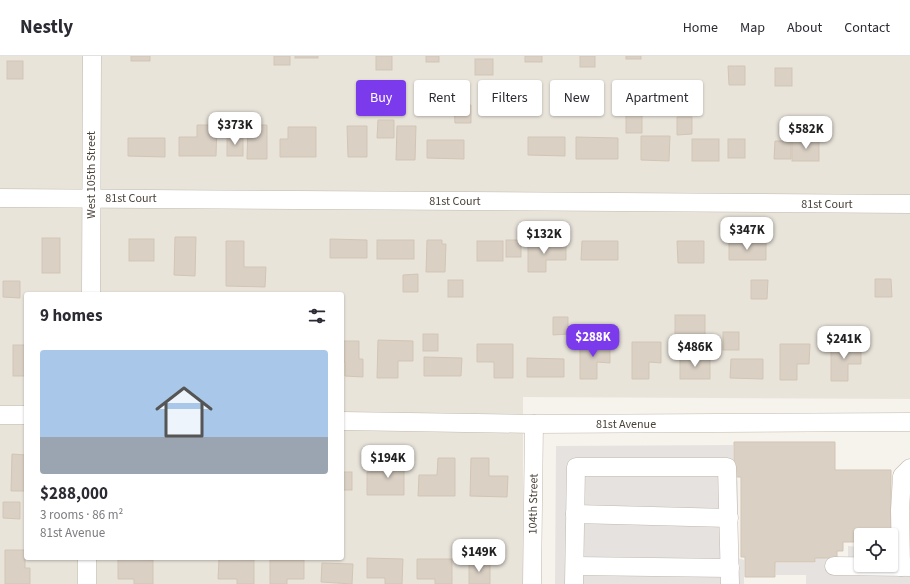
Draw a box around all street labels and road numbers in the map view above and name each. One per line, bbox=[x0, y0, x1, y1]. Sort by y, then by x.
street label: West 105th Street bbox=[83, 131, 100, 219]
street label: 81st Court bbox=[105, 190, 157, 207]
street label: 81st Court bbox=[429, 193, 481, 210]
street label: 81st Court bbox=[801, 196, 853, 213]
street label: 81st Avenue bbox=[596, 416, 656, 433]
street label: 104th Street bbox=[524, 473, 543, 535]

